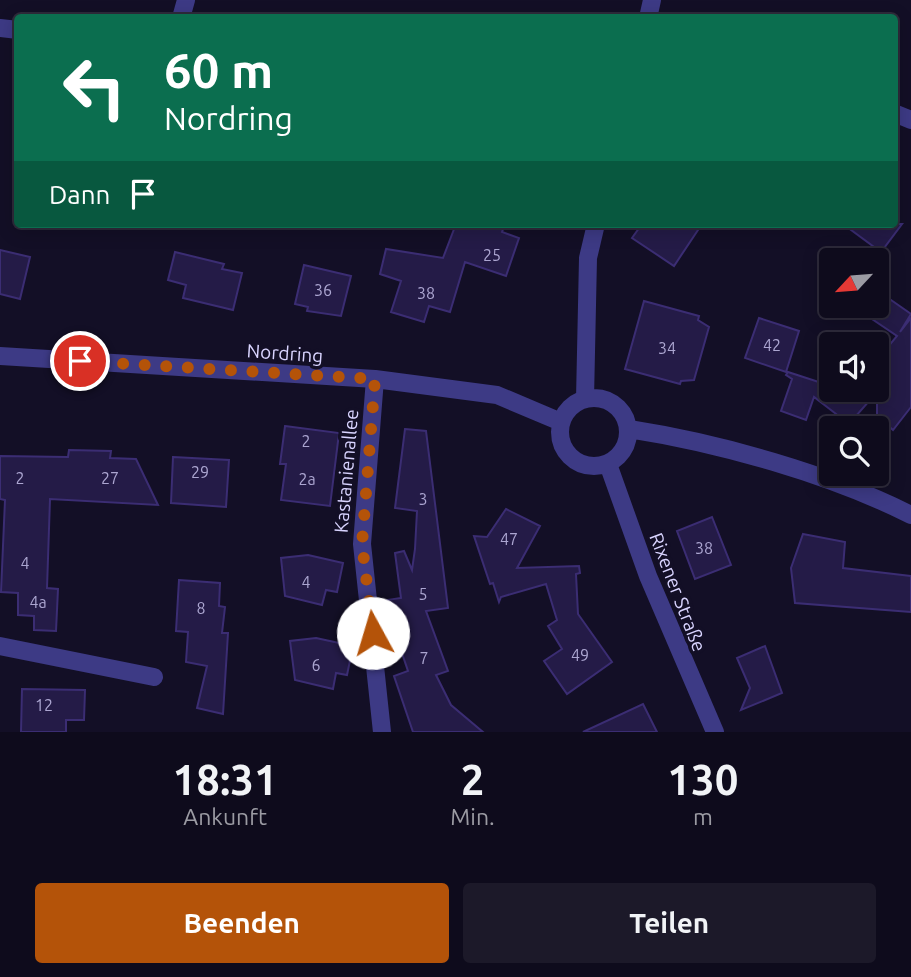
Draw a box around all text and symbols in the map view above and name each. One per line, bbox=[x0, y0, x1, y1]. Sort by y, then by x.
icon: left bbox=[49, 42, 140, 133]
text: 60 m bbox=[164, 42, 273, 97]
text: Nordring bbox=[164, 100, 293, 136]
icon: arrive bbox=[124, 175, 162, 213]
text: Dann bbox=[49, 180, 110, 209]
house number: 25 bbox=[483, 246, 501, 264]
north arrow bbox=[819, 248, 889, 318]
map controls bbox=[819, 248, 889, 486]
house number: 36 bbox=[314, 281, 332, 299]
house number: 38 bbox=[417, 284, 435, 302]
pin bbox=[50, 331, 110, 391]
button: sound bbox=[819, 332, 889, 402]
house number: 42 bbox=[763, 336, 781, 354]
street label: Nordring bbox=[246, 339, 324, 367]
house number: 34 bbox=[658, 339, 676, 357]
icon: arrive bbox=[61, 342, 99, 380]
street label: Kastanienallee bbox=[330, 408, 362, 534]
button: search bbox=[819, 416, 889, 486]
house number: 2 bbox=[301, 432, 311, 450]
house number: 29 bbox=[191, 463, 209, 481]
house number: 2 bbox=[15, 469, 25, 487]
house number: 27 bbox=[101, 469, 119, 487]
house number: 2a bbox=[298, 470, 316, 488]
house number: 3 bbox=[418, 490, 428, 508]
street label: Rixener Straße bbox=[645, 529, 711, 655]
house number: 47 bbox=[500, 530, 518, 548]
house number: 38 bbox=[695, 539, 713, 557]
house number: 4 bbox=[20, 554, 30, 572]
house number: 4 bbox=[301, 573, 311, 591]
house number: 5 bbox=[418, 585, 428, 603]
house number: 4a bbox=[29, 593, 47, 611]
position arrow bbox=[336, 596, 410, 670]
house number: 8 bbox=[196, 599, 206, 617]
house number: 49 bbox=[571, 646, 589, 664]
house number: 7 bbox=[419, 649, 429, 667]
house number: 6 bbox=[311, 656, 321, 674]
house number: 12 bbox=[35, 696, 53, 714]
text: 18:31 bbox=[173, 756, 278, 803]
text: 2 bbox=[461, 756, 484, 803]
text: 130 bbox=[667, 756, 738, 803]
text: Ankunft bbox=[183, 804, 267, 829]
text: Min. bbox=[450, 804, 495, 829]
text: m bbox=[693, 804, 713, 829]
button: Beenden bbox=[35, 883, 449, 963]
button: Teilen bbox=[463, 883, 876, 963]

